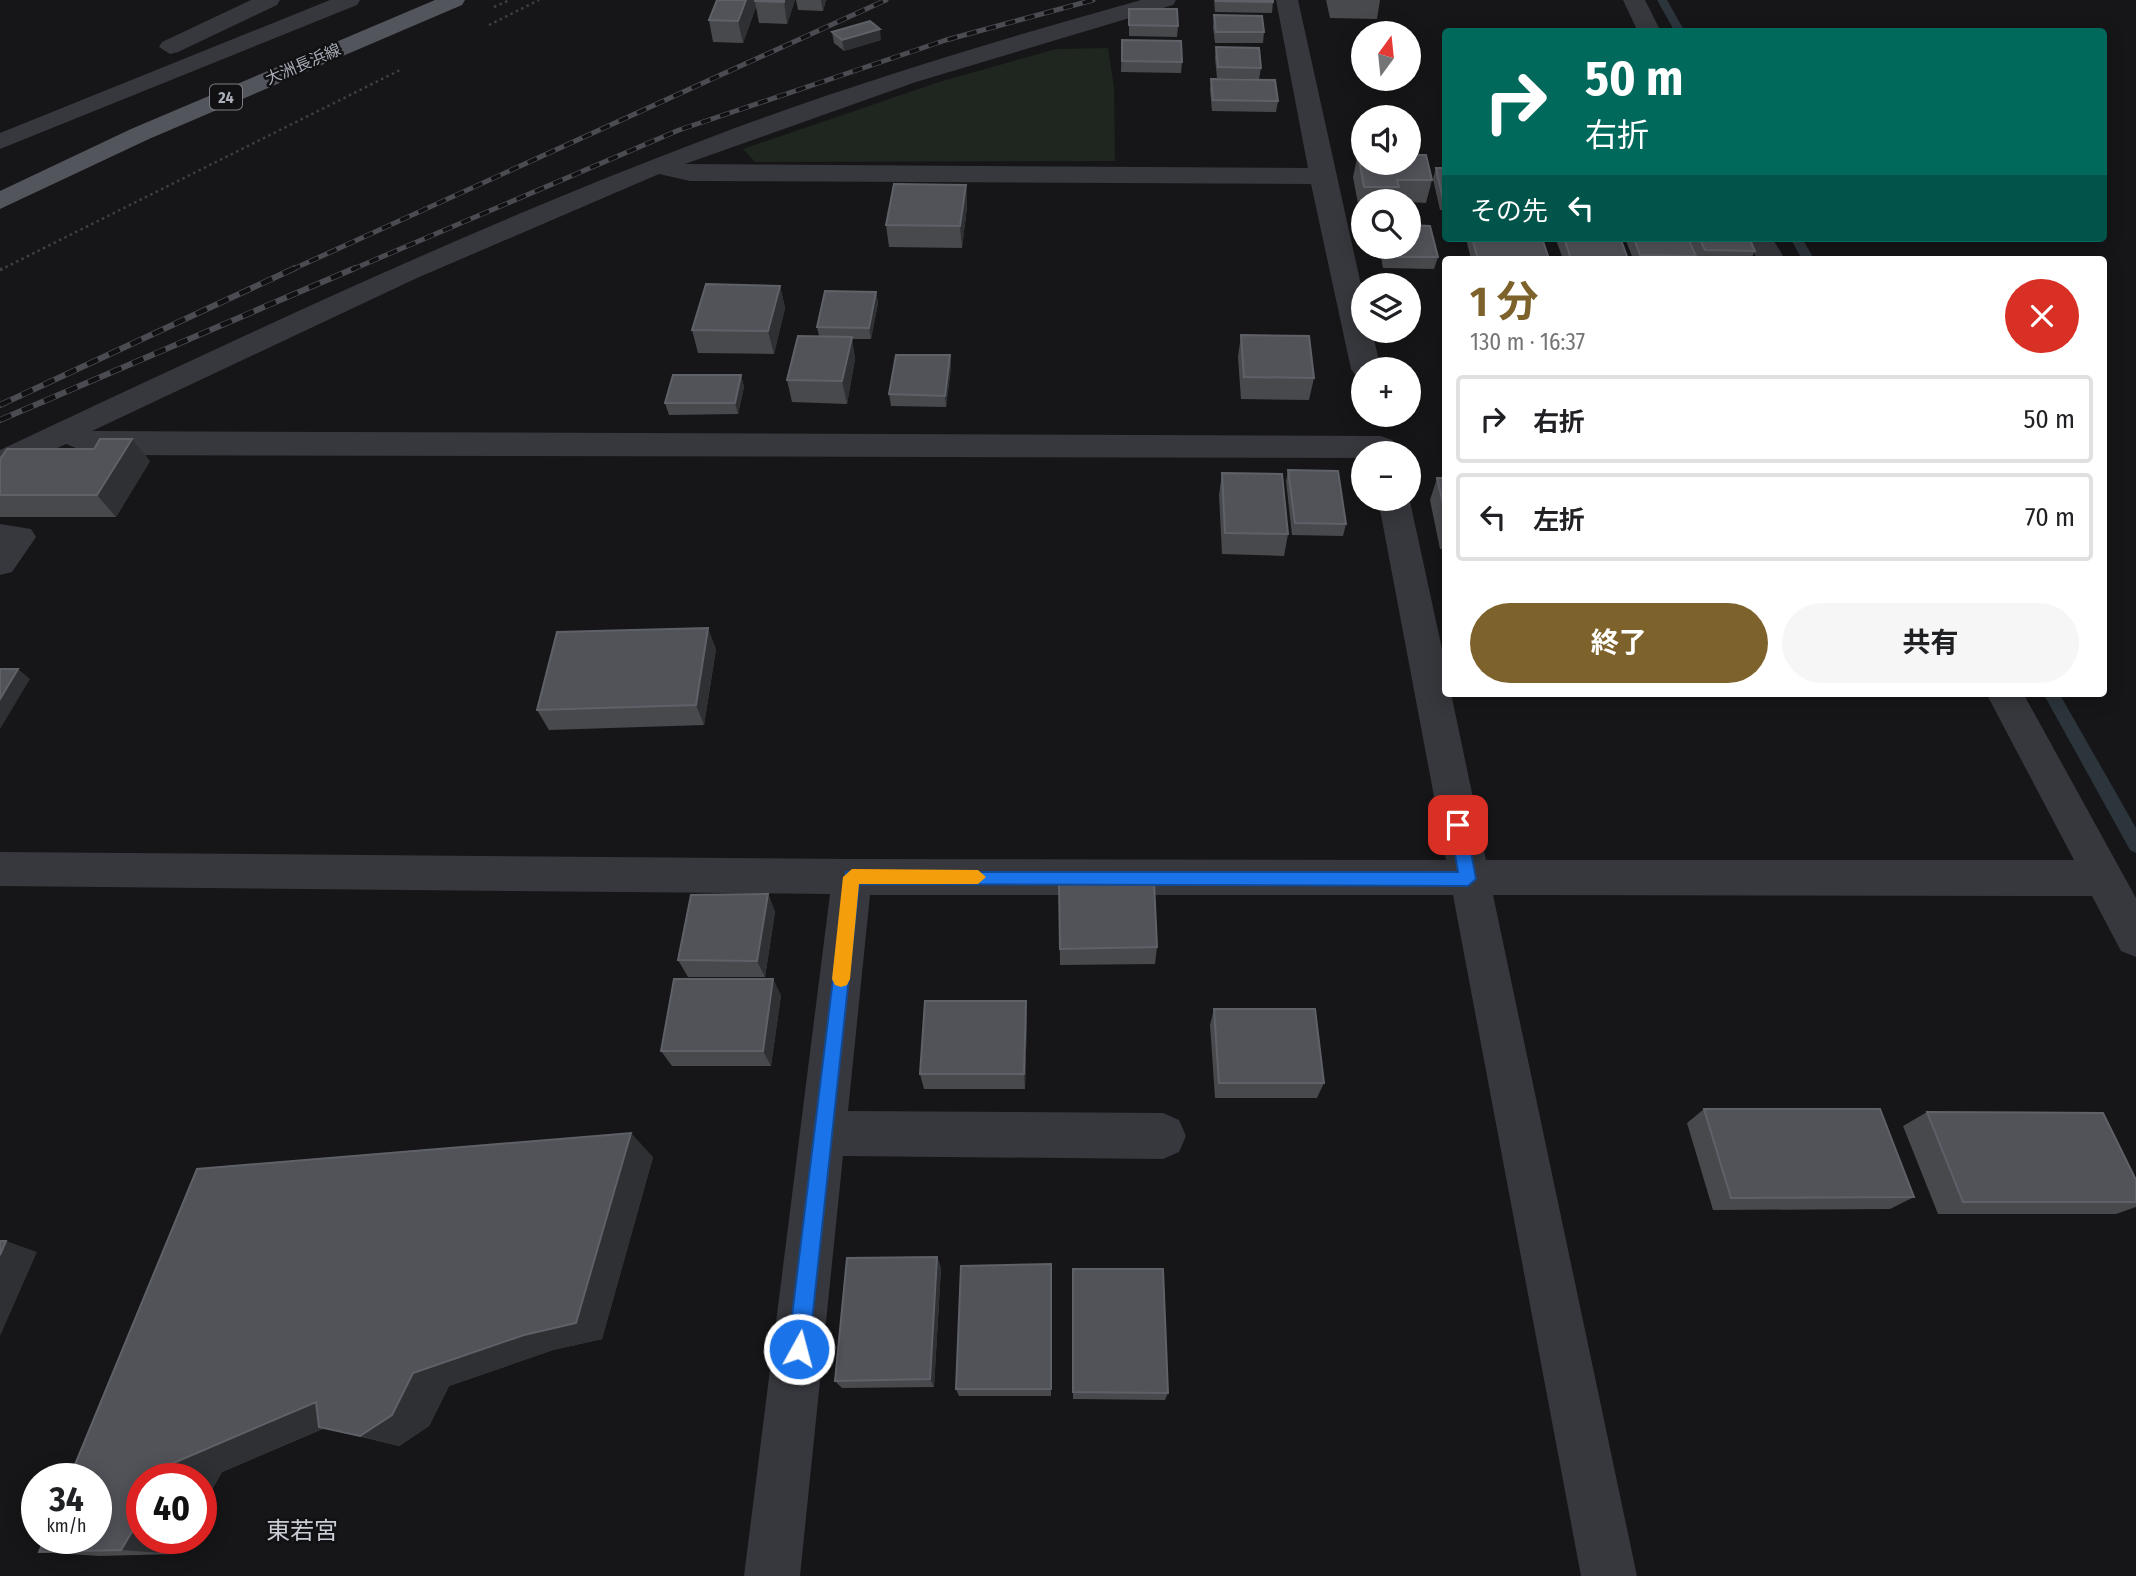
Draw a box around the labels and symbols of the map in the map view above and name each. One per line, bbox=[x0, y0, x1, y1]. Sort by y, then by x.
north arrow bbox=[1351, 21, 1421, 91]
street label: 大洲長浜線 bbox=[262, 40, 344, 88]
road number: 24 bbox=[210, 85, 242, 110]
pin bbox=[1428, 795, 1488, 855]
position arrow bbox=[762, 1312, 836, 1386]
speed limit sign: 40 bbox=[126, 1463, 217, 1554]
district label: 東若宮 bbox=[266, 1517, 338, 1545]

